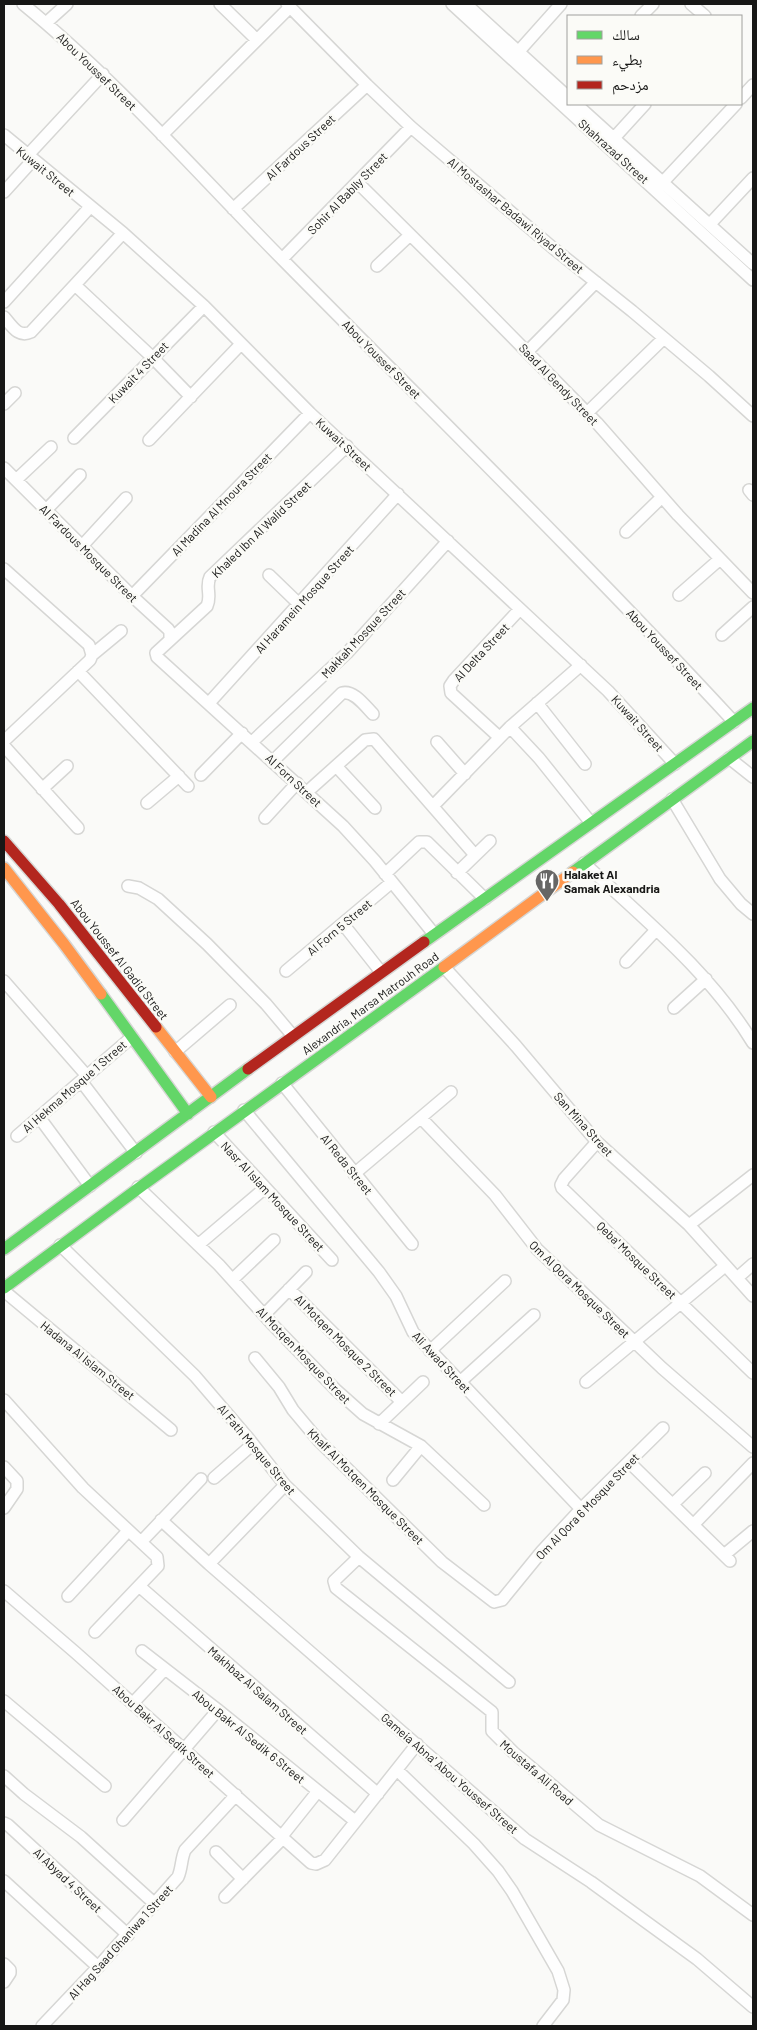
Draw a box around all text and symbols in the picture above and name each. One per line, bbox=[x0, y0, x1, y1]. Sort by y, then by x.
legend bbox=[567, 15, 742, 105]
text: سالك bbox=[612, 25, 640, 43]
street label: Abou Youssef Street bbox=[54, 29, 140, 113]
text: بطيء bbox=[612, 50, 642, 72]
text: مزدحم bbox=[612, 75, 649, 95]
street label: Al Fardous Street bbox=[262, 111, 338, 183]
street label: Shahrazad Street bbox=[576, 116, 652, 186]
street label: Kuwait Street bbox=[14, 143, 78, 199]
street label: Sohir Al Bablly Street bbox=[304, 149, 390, 237]
street label: Al Mostashar Badawi Riyad Street bbox=[445, 154, 587, 276]
street label: Abou Youssef Street bbox=[340, 317, 424, 401]
street label: Kuwait 4 Street bbox=[105, 338, 171, 406]
street label: Saad Al Gendy Street bbox=[516, 340, 602, 428]
street label: Kuwait Street bbox=[313, 415, 375, 473]
street label: Al Madina Al Mnoura Street bbox=[168, 450, 274, 558]
street label: Khaled Ibn Al Walid Street bbox=[208, 478, 314, 580]
street label: Al Fardous Mosque Street bbox=[37, 501, 141, 605]
street label: Al Haramein Mosque Street bbox=[252, 542, 356, 656]
street label: Makkah Mosque Street bbox=[318, 585, 408, 681]
street label: Abou Youssef Street bbox=[624, 606, 706, 692]
street label: Al Delta Street bbox=[450, 620, 512, 684]
street label: Kuwait Street bbox=[609, 692, 667, 754]
street label: Al Forn Street bbox=[263, 751, 325, 809]
place label: Halaket Al Samak Alexandria bbox=[564, 867, 660, 895]
restaurant icon: Halaket Al Samak Alexandria bbox=[534, 868, 560, 902]
street label: Abou Youssef Al Gadid Street bbox=[68, 896, 172, 1022]
street label: Al Forn 5 Street bbox=[304, 896, 374, 958]
street label: Alexandria, Marsa Matrouh Road bbox=[299, 949, 441, 1057]
street label: Al Hekma Mosque 1 Street bbox=[19, 1037, 129, 1135]
street label: San Mina Street bbox=[552, 1089, 616, 1159]
street label: Al Reda Street bbox=[318, 1131, 376, 1197]
street label: Nasr Al Islam Mosque Street bbox=[218, 1138, 328, 1254]
street label: Qeba' Mosque Street bbox=[594, 1218, 680, 1302]
street label: Om Al Qora Mosque Street bbox=[527, 1237, 633, 1341]
street label: Al Motqen Mosque 2 Street bbox=[292, 1291, 400, 1399]
street label: Al Motqen Mosque Street bbox=[254, 1304, 354, 1406]
street label: Hadana Al Islam Street bbox=[38, 1318, 138, 1402]
street label: Ali Awad Street bbox=[410, 1328, 474, 1396]
street label: Al Fath Mosque Street bbox=[215, 1401, 299, 1497]
street label: Khalf Al Motqen Mosque Street bbox=[305, 1425, 427, 1547]
street label: Om Al Qora 6 Mosque Street bbox=[532, 1450, 642, 1562]
street label: Makhbaz Al Salam Street bbox=[205, 1643, 311, 1737]
street label: Abou Bakr Al Sedik Street bbox=[110, 1682, 218, 1780]
street label: Abou Bakr Al Sedik 6 Street bbox=[190, 1686, 308, 1786]
street label: Gameia Abna' Abou Youssef Street bbox=[379, 1710, 521, 1836]
street label: Moustafa Ali Road bbox=[498, 1736, 576, 1808]
street label: Al Abyad 4 Street bbox=[31, 1845, 105, 1915]
street label: Al Hag Saad Ghaniwa 1 Street bbox=[65, 1882, 175, 2002]

